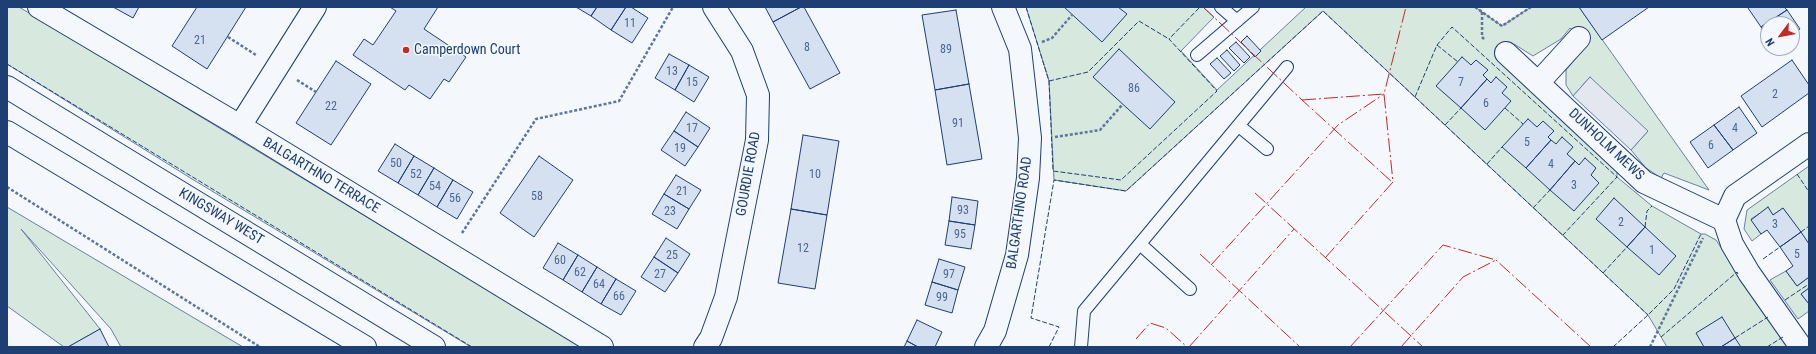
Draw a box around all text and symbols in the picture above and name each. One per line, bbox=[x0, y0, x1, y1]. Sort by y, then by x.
north arrow bbox=[1760, 16, 1800, 56]
house number: 11 bbox=[624, 17, 636, 31]
house number: 21 bbox=[194, 34, 206, 48]
text: N bbox=[1763, 36, 1778, 48]
house number: 8 bbox=[804, 41, 810, 55]
place label: Camperdown Court bbox=[414, 42, 520, 58]
house number: 89 bbox=[940, 43, 952, 57]
marker: Camperdown Court bbox=[401, 45, 411, 55]
house number: 13 bbox=[666, 65, 678, 79]
house number: 15 bbox=[686, 76, 698, 90]
house number: 7 bbox=[1458, 76, 1464, 90]
house number: 86 bbox=[1128, 82, 1140, 96]
house number: 2 bbox=[1772, 88, 1778, 102]
house number: 6 bbox=[1483, 97, 1489, 111]
house number: 22 bbox=[325, 100, 337, 114]
street label: DUNHOLM MEWS bbox=[1565, 106, 1647, 184]
house number: 91 bbox=[952, 117, 964, 131]
house number: 17 bbox=[686, 122, 698, 136]
house number: 4 bbox=[1732, 122, 1738, 136]
street label: GOURDIE ROAD bbox=[733, 130, 765, 218]
street label: BALGARTHNO TERRACE bbox=[259, 134, 383, 218]
house number: 5 bbox=[1524, 136, 1530, 150]
house number: 6 bbox=[1708, 139, 1714, 153]
house number: 19 bbox=[674, 142, 686, 156]
street label: BALGARTHNO ROAD bbox=[1004, 156, 1036, 270]
house number: 50 bbox=[390, 157, 402, 171]
house number: 4 bbox=[1548, 158, 1554, 172]
house number: 52 bbox=[410, 168, 422, 182]
house number: 10 bbox=[809, 168, 821, 182]
house number: 3 bbox=[1571, 179, 1577, 193]
house number: 54 bbox=[429, 180, 441, 194]
street label: KINGSWAY WEST bbox=[176, 185, 266, 249]
house number: 21 bbox=[676, 185, 688, 199]
house number: 58 bbox=[531, 190, 543, 204]
house number: 56 bbox=[449, 192, 461, 206]
house number: 93 bbox=[957, 204, 969, 218]
house number: 23 bbox=[664, 205, 676, 219]
house number: 2 bbox=[1618, 216, 1624, 230]
house number: 3 bbox=[1772, 218, 1778, 232]
house number: 95 bbox=[954, 228, 966, 242]
house number: 12 bbox=[797, 242, 809, 256]
house number: 1 bbox=[1649, 244, 1655, 258]
house number: 5 bbox=[1794, 248, 1800, 262]
house number: 25 bbox=[666, 249, 678, 263]
house number: 60 bbox=[554, 254, 566, 268]
house number: 62 bbox=[574, 266, 586, 280]
house number: 27 bbox=[654, 268, 666, 282]
house number: 97 bbox=[943, 268, 955, 282]
house number: 64 bbox=[593, 278, 605, 292]
house number: 66 bbox=[613, 290, 625, 304]
house number: 99 bbox=[936, 291, 948, 305]

